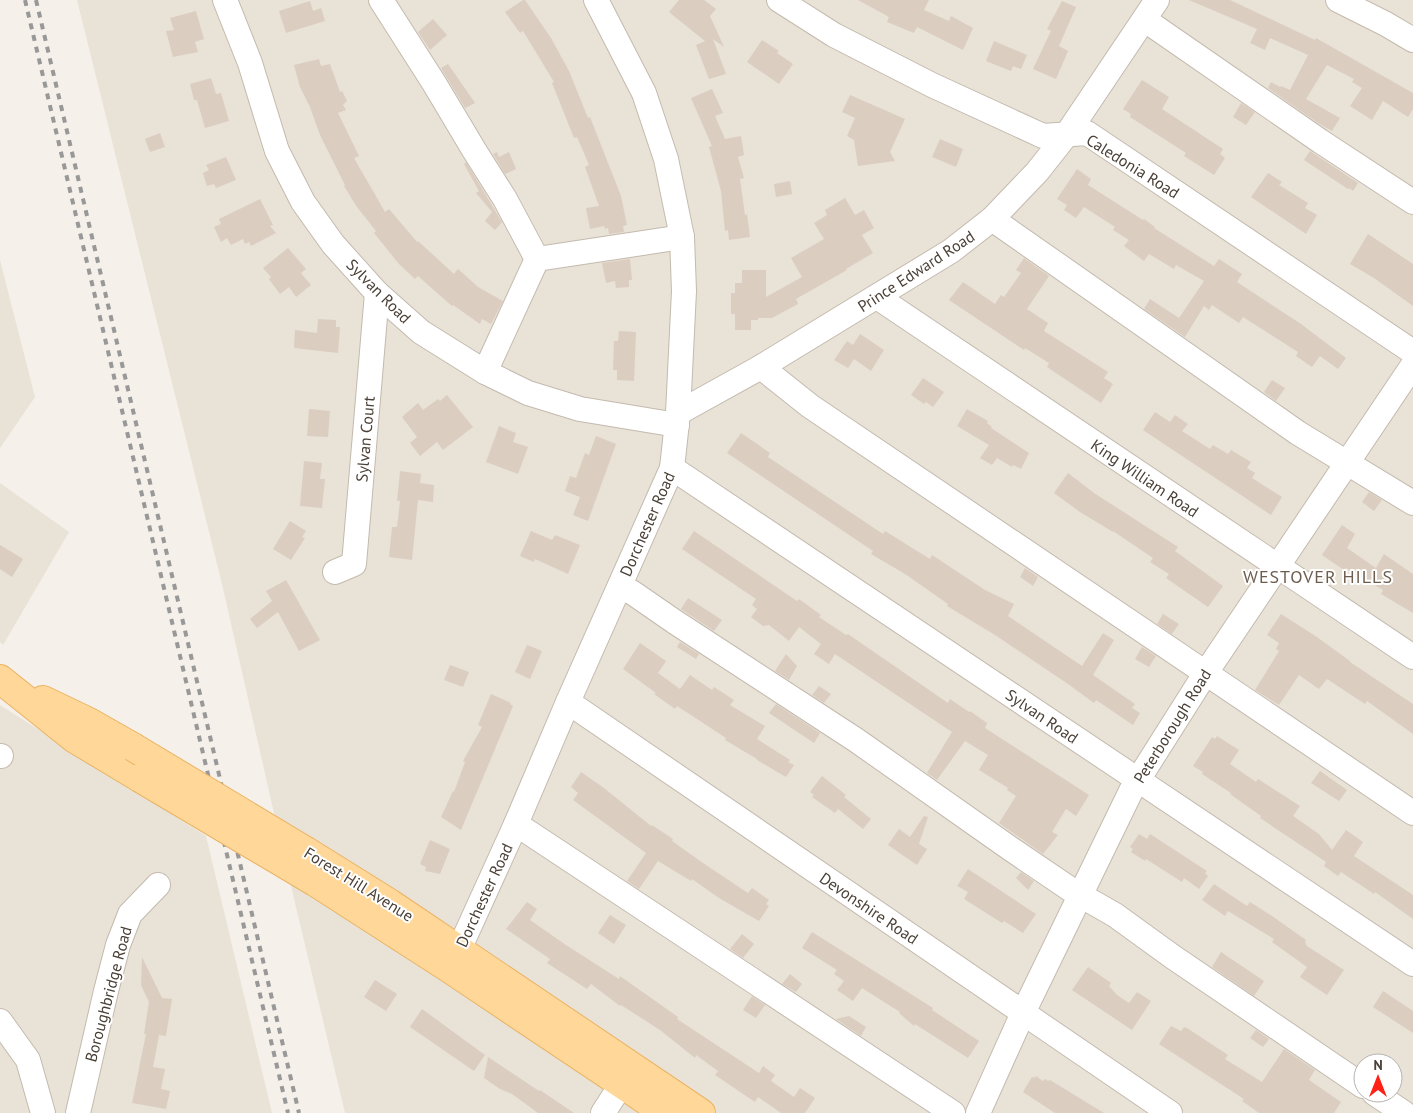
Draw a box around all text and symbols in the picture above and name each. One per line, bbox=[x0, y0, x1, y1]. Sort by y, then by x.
street label: Caledonia Road bbox=[1083, 129, 1183, 203]
street label: Prince Edward Road bbox=[854, 226, 978, 316]
street label: Sylvan Road bbox=[343, 255, 415, 327]
street label: Sylvan Court bbox=[351, 395, 379, 483]
street label: King William Road bbox=[1087, 435, 1203, 521]
street label: Dorchester Road bbox=[615, 469, 679, 579]
district label: WESTOVER HILLS bbox=[1243, 565, 1393, 588]
street label: Peterborough Road bbox=[1129, 665, 1215, 787]
street label: Sylvan Road bbox=[1002, 684, 1082, 748]
street label: Dorchester Road bbox=[451, 840, 517, 950]
street label: Forest Hill Avenue bbox=[301, 842, 417, 926]
street label: Devonshire Road bbox=[816, 868, 922, 948]
street label: Boroughbridge Road bbox=[80, 924, 136, 1064]
north arrow bbox=[1353, 1053, 1403, 1103]
text: N bbox=[1373, 1056, 1383, 1074]

